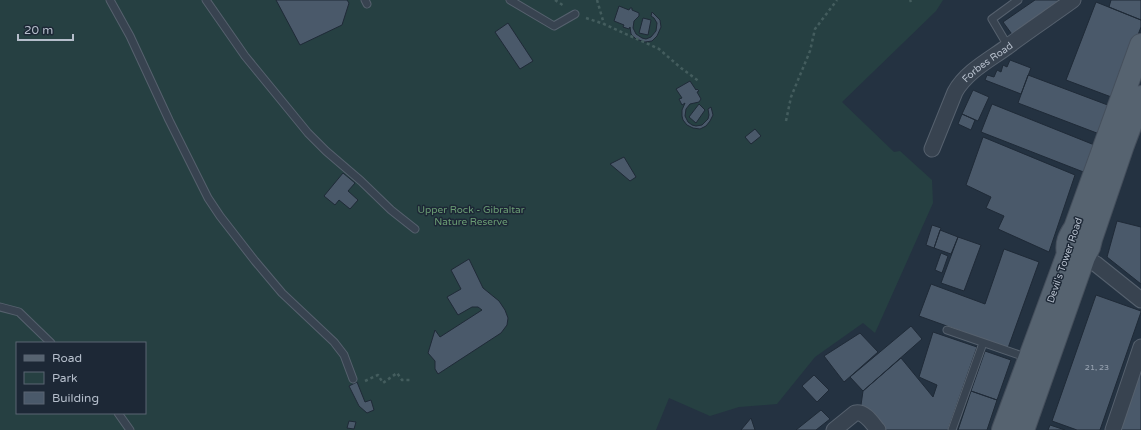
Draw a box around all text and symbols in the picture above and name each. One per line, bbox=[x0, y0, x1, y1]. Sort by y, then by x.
scale bar bbox=[18, 16, 73, 42]
text: 20 m bbox=[24, 23, 53, 37]
street label: Forbes Road bbox=[960, 40, 1015, 85]
park label: Upper Rock - Gibraltar Nature Reserve bbox=[418, 204, 525, 228]
street label: Devil's Tower Road bbox=[1045, 216, 1085, 305]
legend bbox=[16, 342, 146, 414]
text: Road bbox=[52, 351, 82, 365]
house number: 21, 23 bbox=[1085, 363, 1109, 372]
text: Park bbox=[52, 371, 78, 385]
text: Building bbox=[52, 391, 99, 405]

